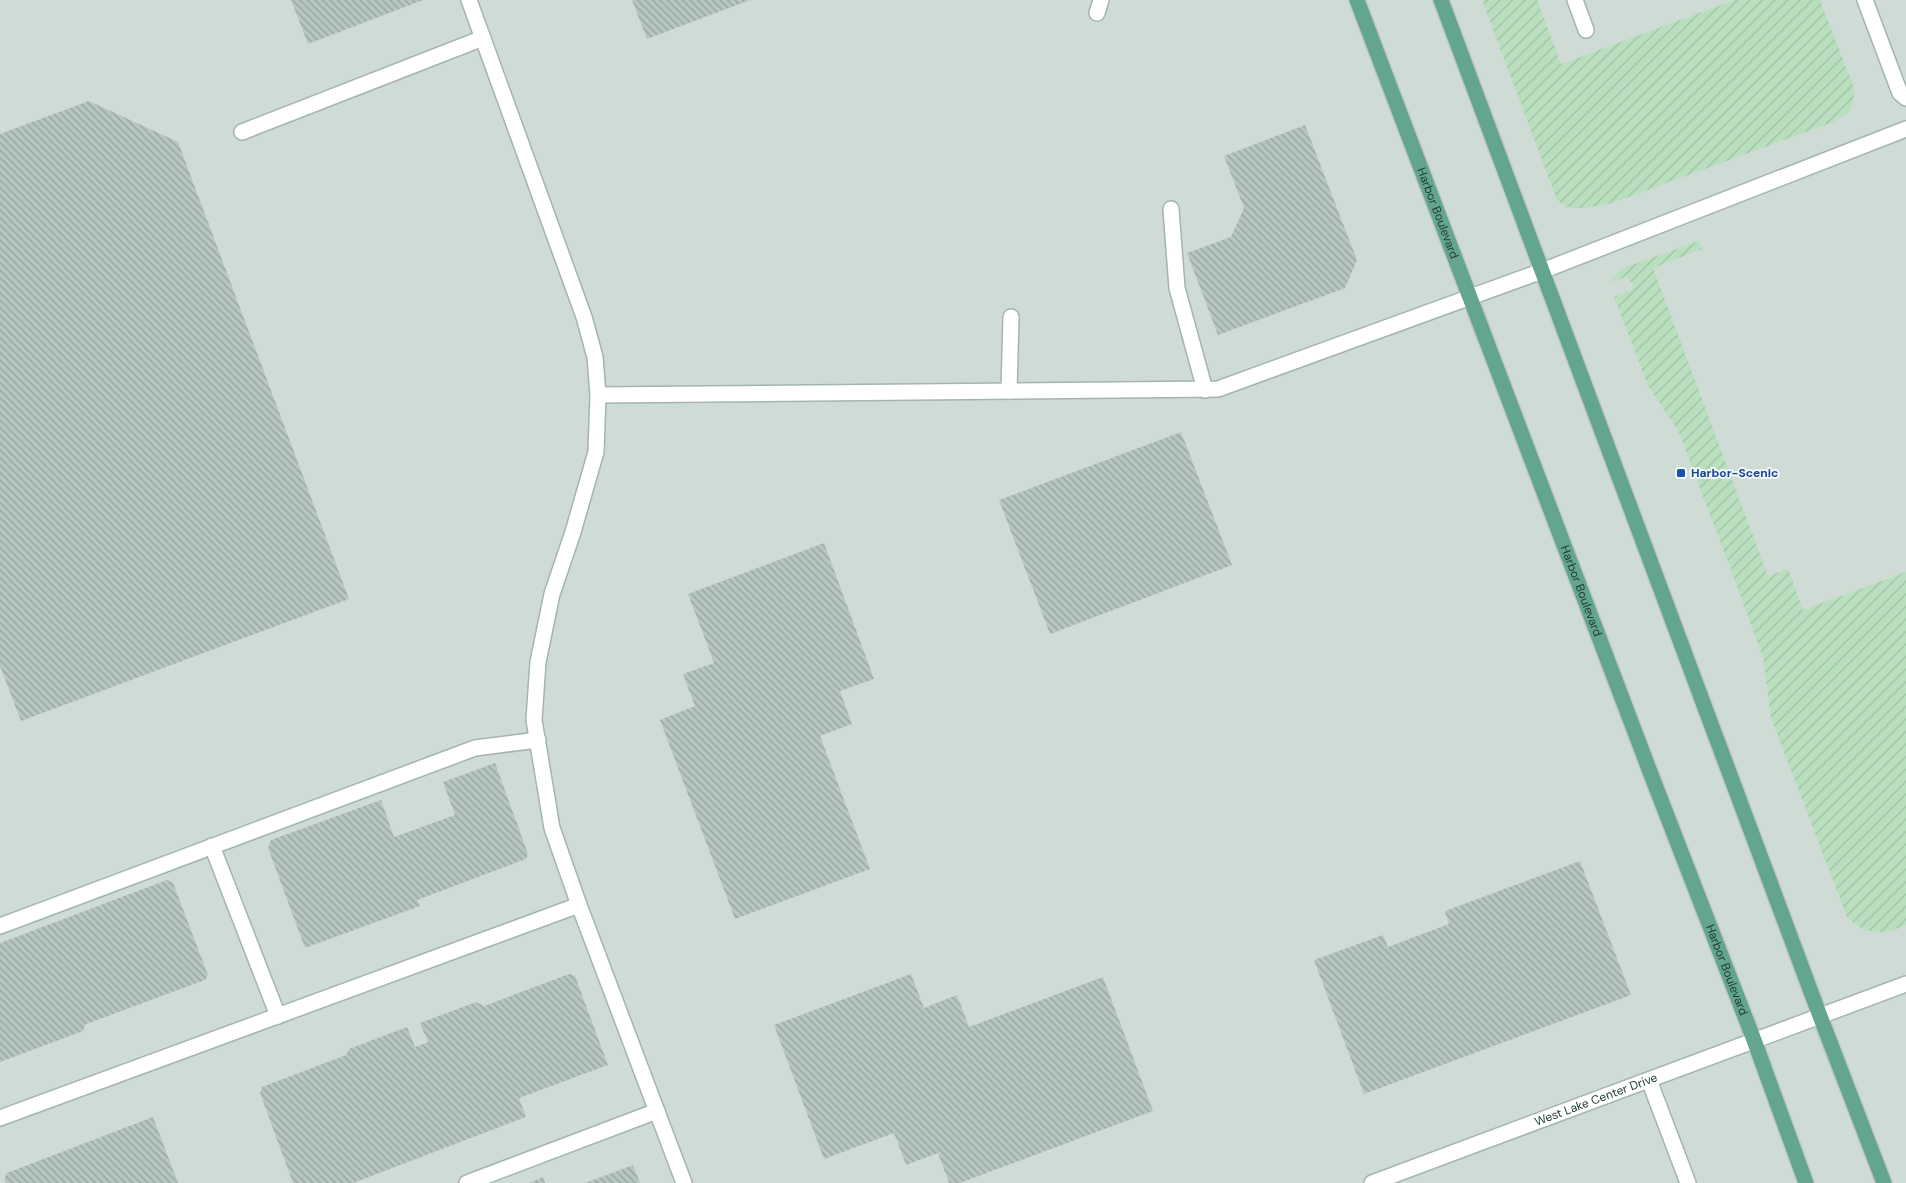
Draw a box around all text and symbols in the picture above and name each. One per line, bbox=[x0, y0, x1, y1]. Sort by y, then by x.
street label: Harbor Boulevard bbox=[1413, 165, 1462, 261]
place label: Harbor-Scenic bbox=[1691, 465, 1778, 481]
marker: Harbor-Scenic bbox=[1675, 467, 1687, 479]
street label: Harbor Boulevard bbox=[1557, 543, 1606, 639]
street label: Harbor Boulevard bbox=[1702, 922, 1752, 1018]
street label: West Lake Center Drive bbox=[1532, 1069, 1660, 1130]

